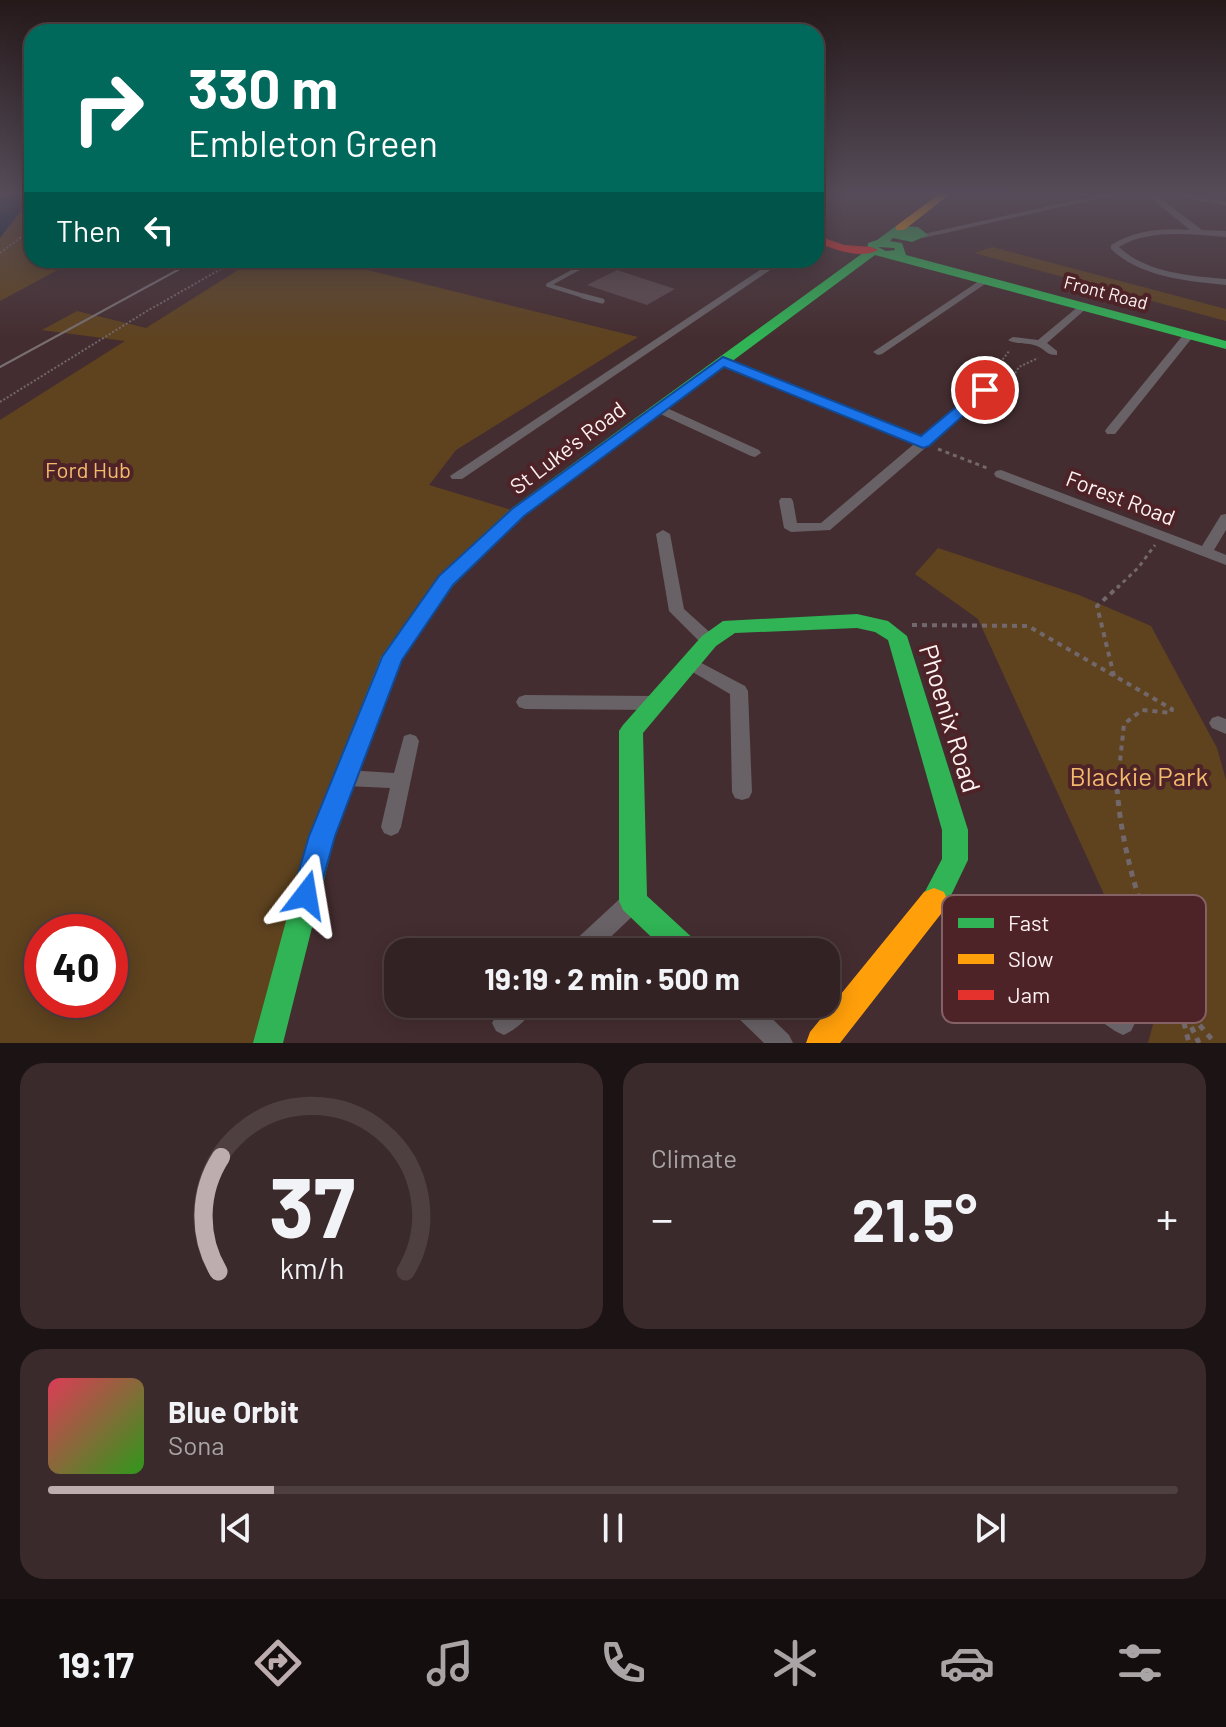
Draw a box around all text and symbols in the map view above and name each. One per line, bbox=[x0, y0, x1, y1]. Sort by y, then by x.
text: 330 m bbox=[188, 53, 338, 120]
icon: right bbox=[56, 56, 160, 160]
text: Embleton Green bbox=[188, 121, 438, 164]
icon: left bbox=[137, 208, 181, 252]
text: Then bbox=[56, 212, 121, 248]
street label: Front Road bbox=[1062, 270, 1150, 314]
pin bbox=[951, 356, 1019, 424]
icon: arrive bbox=[963, 368, 1007, 412]
street label: St Luke's Road bbox=[504, 395, 630, 499]
park label: Ford Hub bbox=[45, 456, 131, 482]
street label: Forest Road bbox=[1063, 464, 1179, 530]
street label: Phoenix Road bbox=[914, 640, 988, 796]
park label: Blackie Park bbox=[1070, 760, 1208, 791]
position arrow bbox=[264, 853, 348, 937]
legend bbox=[942, 895, 1206, 1023]
text: Fast bbox=[1008, 909, 1050, 935]
speed limit sign: 40 bbox=[24, 914, 128, 1018]
text: Slow bbox=[1008, 945, 1053, 971]
text: 19:19 · 2 min · 500 m bbox=[484, 960, 740, 996]
text: Jam bbox=[1008, 981, 1050, 1007]
text: Climate bbox=[651, 1142, 737, 1173]
text: 37 bbox=[268, 1155, 355, 1255]
text: 21.5° bbox=[852, 1182, 977, 1254]
text: − bbox=[651, 1191, 673, 1244]
text: + bbox=[1156, 1191, 1178, 1244]
text: km/h bbox=[279, 1250, 344, 1285]
text: Blue Orbit bbox=[168, 1393, 299, 1429]
text: Sona bbox=[168, 1429, 225, 1460]
icon: previous bbox=[214, 1506, 258, 1550]
icon: pause bbox=[591, 1506, 635, 1550]
icon: next bbox=[968, 1506, 1012, 1550]
icon: directions bbox=[250, 1635, 306, 1691]
icon: music bbox=[422, 1635, 478, 1691]
icon: phone bbox=[595, 1635, 651, 1691]
icon: climate bbox=[767, 1635, 823, 1691]
icon: car bbox=[939, 1635, 995, 1691]
icon: filters bbox=[1112, 1635, 1168, 1691]
text: 19:17 bbox=[58, 1642, 134, 1685]

